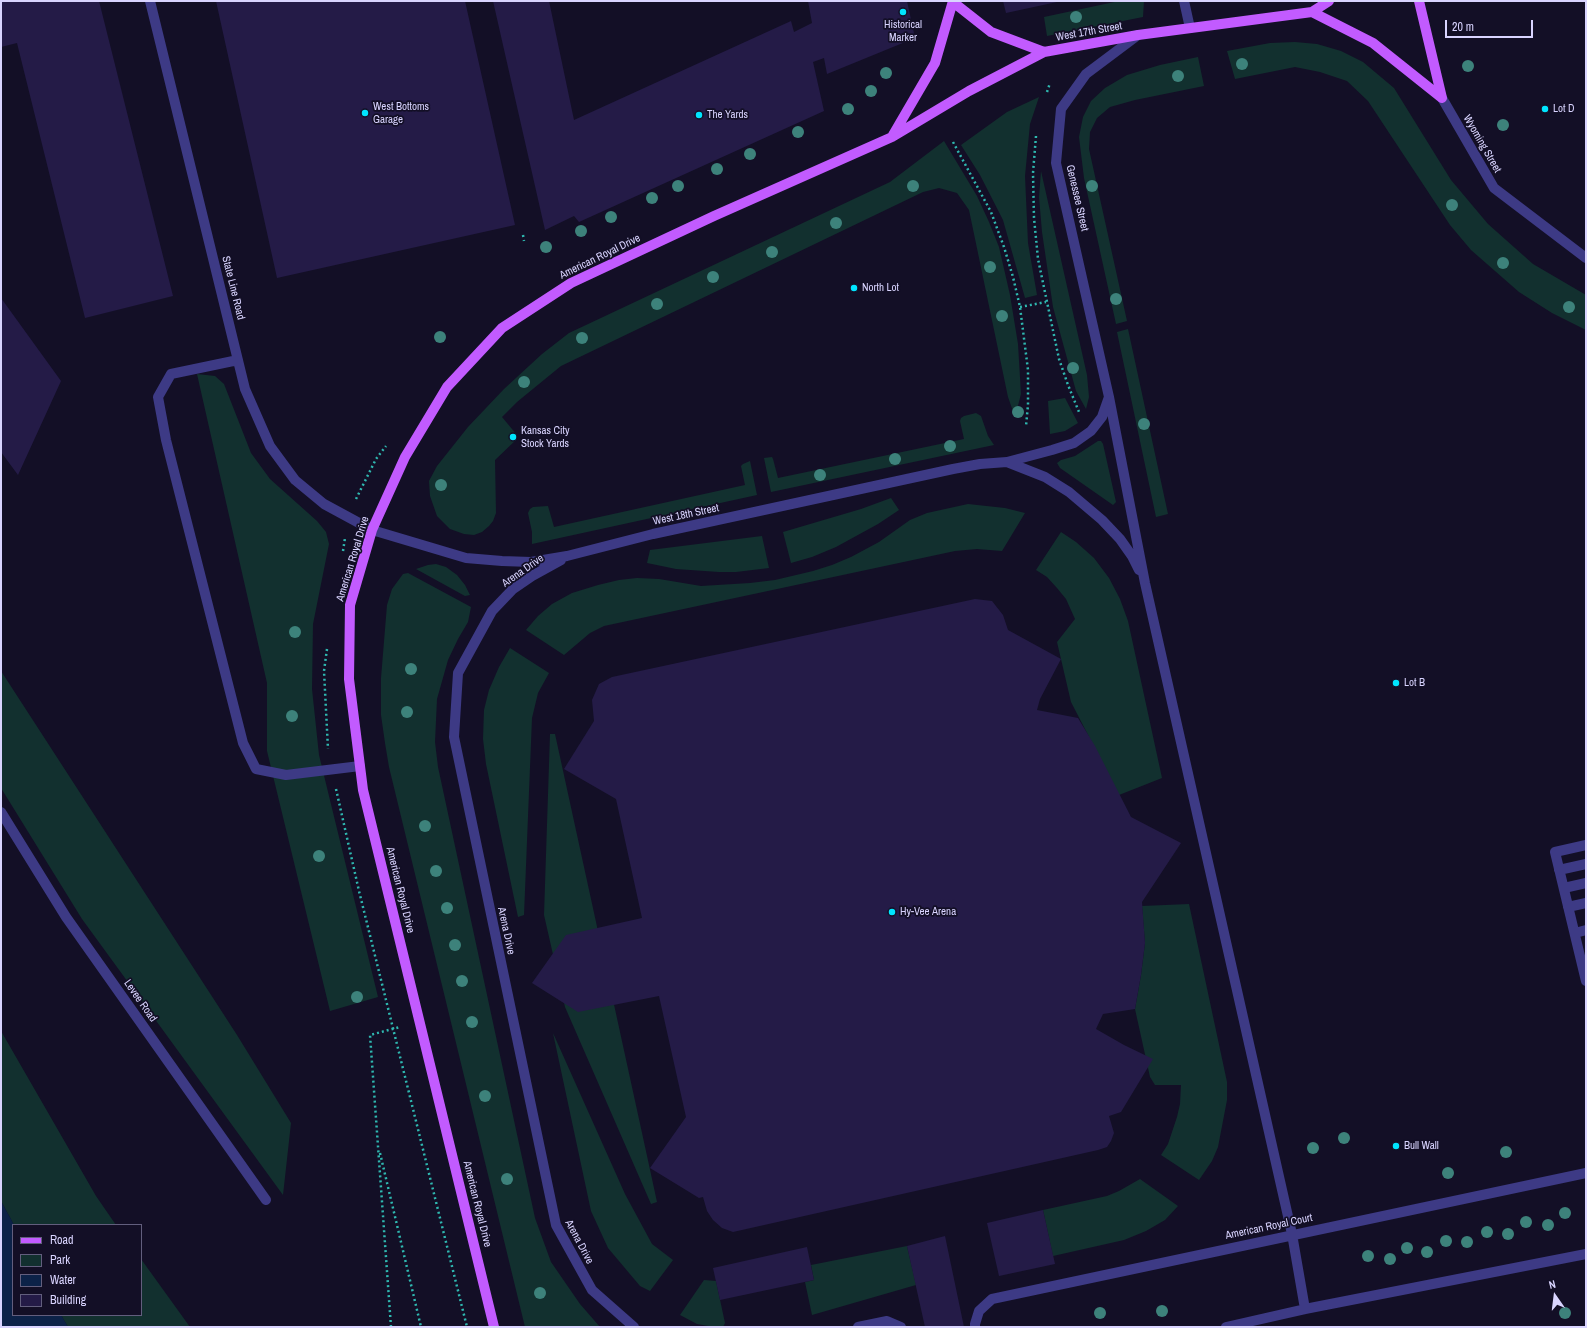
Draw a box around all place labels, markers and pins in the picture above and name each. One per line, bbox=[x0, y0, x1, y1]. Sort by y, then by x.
marker: Historical Marker bbox=[898, 7, 908, 17]
place label: Historical Marker bbox=[884, 18, 922, 44]
place label: West Bottoms Garage bbox=[373, 100, 429, 126]
place label: Lot D bbox=[1553, 102, 1575, 116]
marker: Lot D bbox=[1540, 104, 1550, 114]
marker: West Bottoms Garage bbox=[360, 108, 370, 118]
place label: The Yards bbox=[707, 108, 748, 122]
marker: The Yards bbox=[694, 110, 704, 120]
place label: North Lot bbox=[862, 281, 899, 295]
marker: North Lot bbox=[849, 283, 859, 293]
place label: Kansas City Stock Yards bbox=[521, 424, 570, 450]
marker: Kansas City Stock Yards bbox=[508, 432, 518, 442]
place label: Lot B bbox=[1404, 676, 1425, 690]
marker: Lot B bbox=[1391, 678, 1401, 688]
place label: Hy-Vee Arena bbox=[900, 905, 956, 919]
marker: Hy-Vee Arena bbox=[887, 907, 897, 917]
place label: Bull Wall bbox=[1404, 1139, 1439, 1153]
marker: Bull Wall bbox=[1391, 1141, 1401, 1151]

